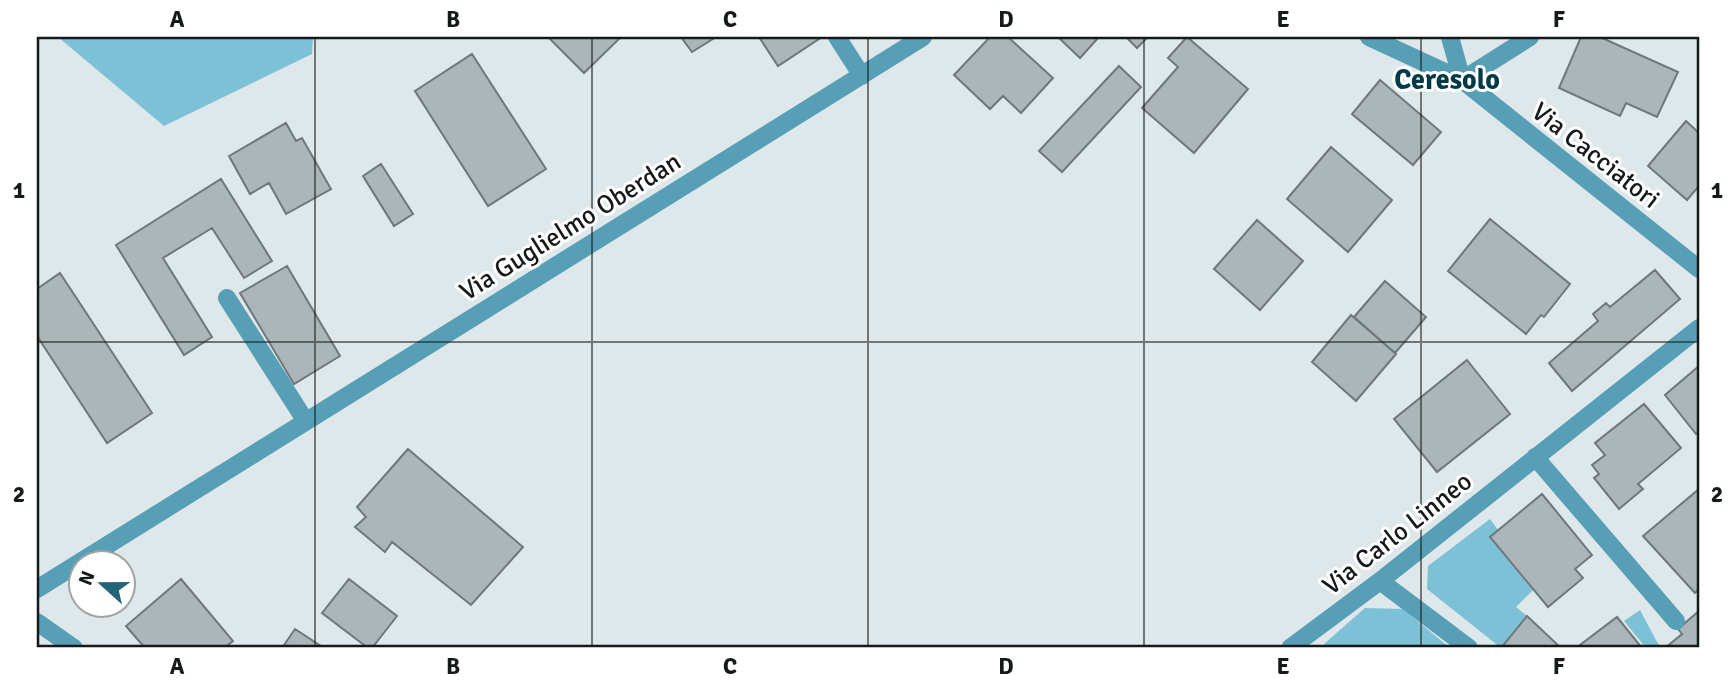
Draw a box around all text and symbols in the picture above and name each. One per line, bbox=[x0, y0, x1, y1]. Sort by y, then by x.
text: A bbox=[170, 5, 185, 34]
text: B bbox=[446, 5, 460, 34]
text: C bbox=[723, 5, 737, 34]
text: D bbox=[998, 5, 1014, 34]
text: E bbox=[1276, 5, 1290, 34]
text: F bbox=[1553, 5, 1565, 34]
district label: Ceresolo bbox=[1394, 63, 1500, 97]
street label: Via Cacciatori bbox=[1525, 96, 1666, 216]
street label: Via Guglielmo Oberdan bbox=[454, 146, 687, 308]
text: 1 bbox=[13, 176, 25, 205]
text: 1 bbox=[1711, 176, 1723, 205]
street label: Via Carlo Linneo bbox=[1317, 466, 1479, 602]
text: 2 bbox=[13, 480, 25, 509]
text: 2 bbox=[1711, 480, 1723, 509]
north arrow bbox=[66, 548, 136, 618]
text: N bbox=[73, 568, 101, 589]
text: A bbox=[170, 652, 185, 681]
text: B bbox=[446, 652, 460, 681]
text: C bbox=[723, 652, 737, 681]
text: D bbox=[998, 652, 1014, 681]
text: E bbox=[1276, 652, 1290, 681]
text: F bbox=[1553, 652, 1565, 681]

